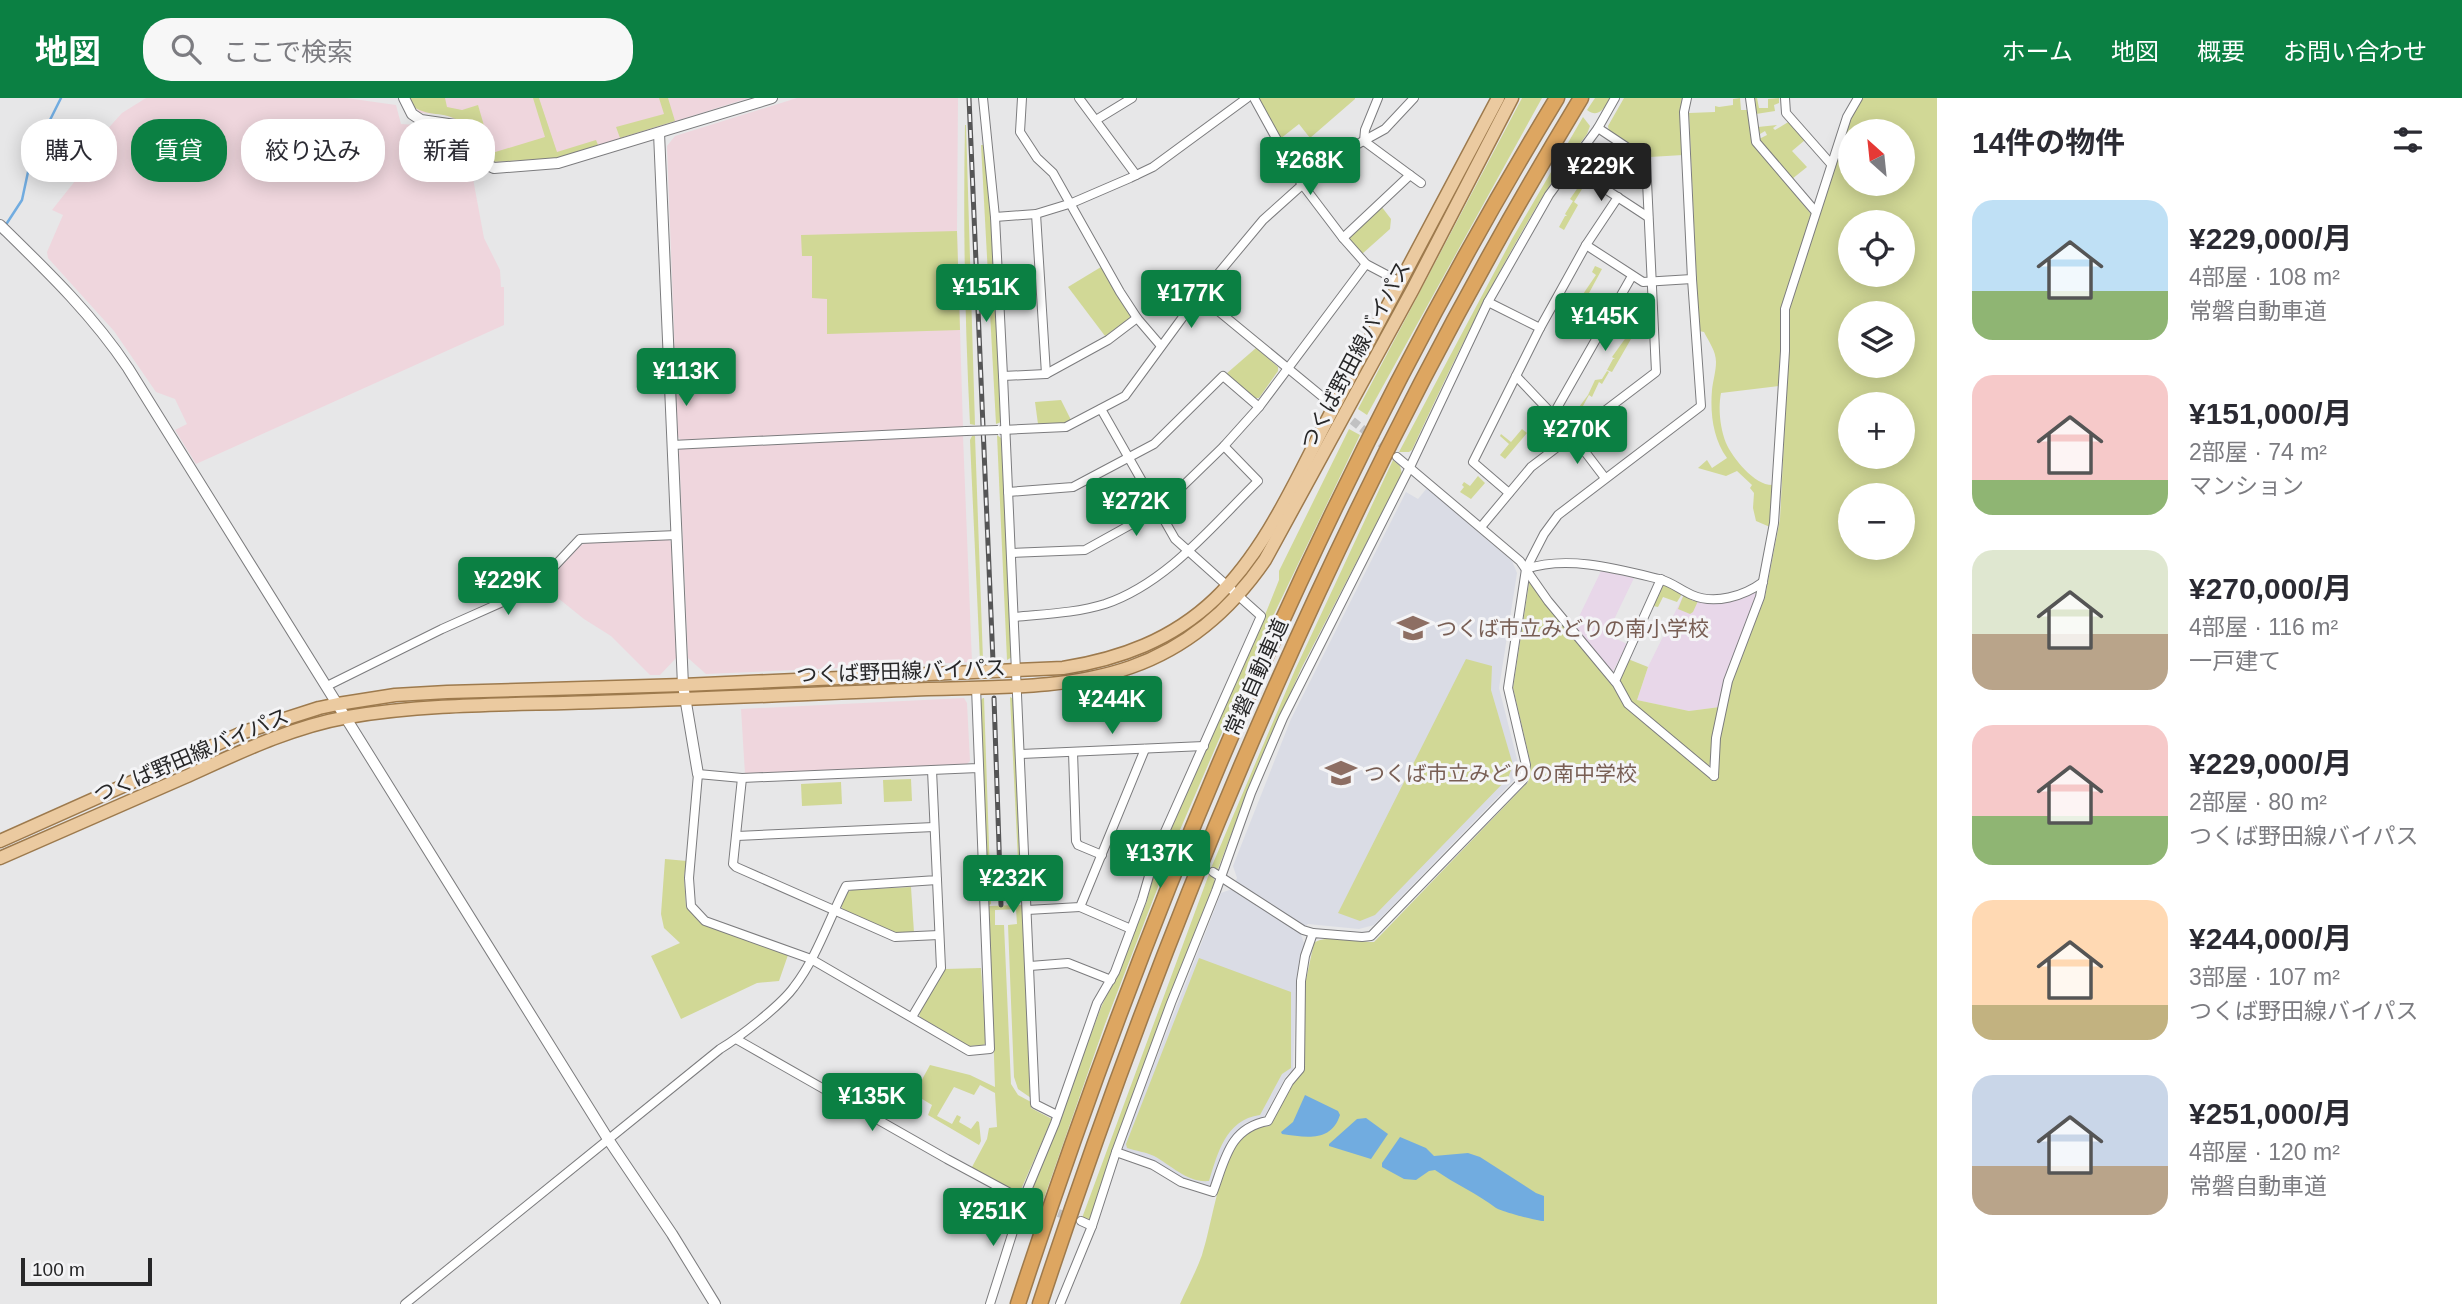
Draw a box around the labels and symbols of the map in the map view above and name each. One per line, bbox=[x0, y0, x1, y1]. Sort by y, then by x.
north arrow bbox=[1838, 119, 1914, 196]
pin: ¥268K bbox=[1261, 138, 1359, 197]
pin: ¥229K bbox=[1552, 144, 1650, 203]
street label: つくば野田線バイパス bbox=[1296, 257, 1414, 453]
pin: ¥151K bbox=[937, 264, 1035, 324]
pin: ¥177K bbox=[1142, 271, 1240, 330]
pin: ¥145K bbox=[1556, 294, 1654, 353]
pin: ¥113K bbox=[637, 348, 735, 408]
pin: ¥270K bbox=[1528, 406, 1626, 466]
pin: ¥272K bbox=[1087, 478, 1185, 538]
pin: ¥229K bbox=[459, 558, 557, 617]
school or university icon: つくば市立みどりの南小学校 bbox=[1396, 611, 1430, 645]
street label: 常磐自動車道 bbox=[1220, 615, 1292, 739]
place label: つくば市立みどりの南小学校 bbox=[1436, 617, 1709, 640]
street label: つくば野田線バイパス bbox=[796, 656, 1006, 686]
pin: ¥244K bbox=[1063, 676, 1161, 736]
street label: つくば野田線バイパス bbox=[90, 703, 292, 807]
school or university icon: つくば市立みどりの南中学校 bbox=[1324, 756, 1358, 790]
place label: つくば市立みどりの南中学校 bbox=[1364, 762, 1637, 785]
pin: ¥137K bbox=[1111, 830, 1209, 890]
pin: ¥232K bbox=[964, 856, 1062, 915]
pin: ¥135K bbox=[823, 1074, 921, 1133]
pin: ¥251K bbox=[944, 1188, 1042, 1248]
scale bar bbox=[21, 1255, 152, 1287]

